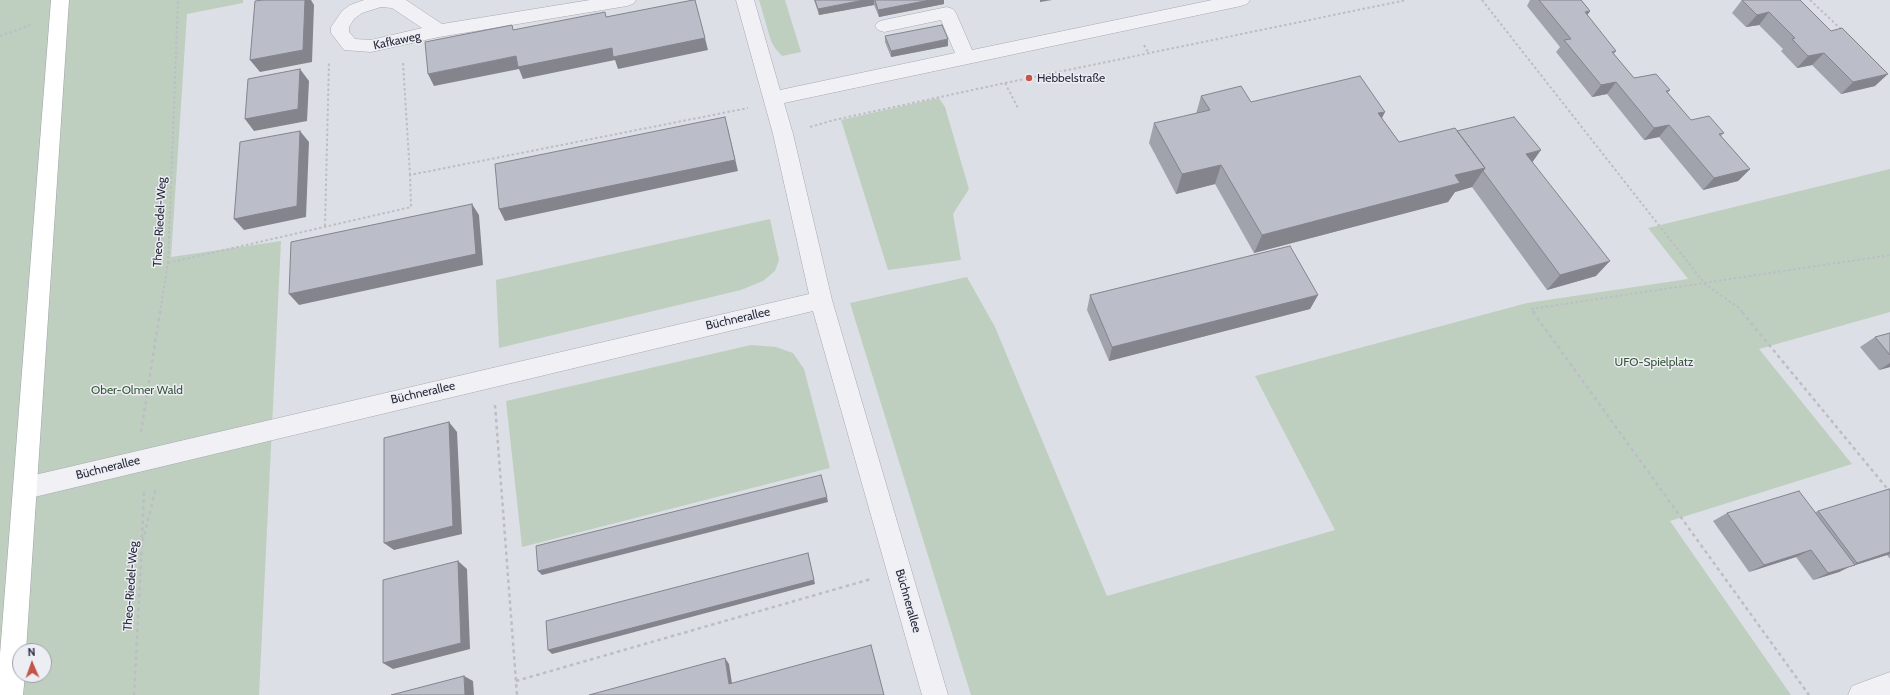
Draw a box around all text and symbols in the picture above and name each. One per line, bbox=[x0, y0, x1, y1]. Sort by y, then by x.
street label: Kafkaweg bbox=[372, 29, 422, 53]
place label: Hebbelstraße bbox=[1037, 71, 1105, 85]
marker: Hebbelstraße bbox=[1024, 73, 1034, 83]
street label: Theo-Riedel-Weg bbox=[150, 177, 170, 267]
street label: Büchnerallee bbox=[704, 305, 772, 333]
park label: UFO-Spielplatz bbox=[1614, 355, 1694, 369]
street label: Büchnerallee bbox=[389, 379, 457, 407]
park label: Ober-Olmer Wald bbox=[91, 383, 183, 397]
street label: Büchnerallee bbox=[74, 453, 142, 483]
street label: Theo-Riedel-Weg bbox=[121, 541, 141, 631]
street label: Büchnerallee bbox=[892, 568, 924, 634]
north arrow bbox=[12, 643, 52, 683]
text: N bbox=[27, 645, 36, 659]

